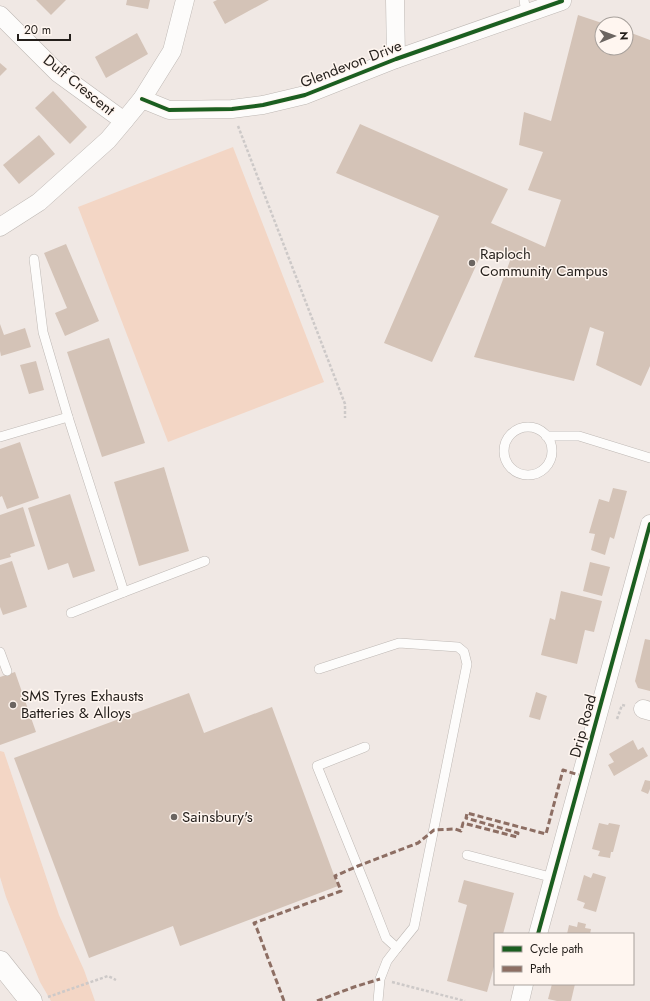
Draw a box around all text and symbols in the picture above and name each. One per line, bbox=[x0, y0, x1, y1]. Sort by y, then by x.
scale bar bbox=[18, 16, 70, 42]
north arrow bbox=[594, 16, 634, 56]
text: 20 m bbox=[24, 21, 51, 39]
text: N bbox=[616, 31, 632, 40]
street label: Glendevon Drive bbox=[297, 34, 405, 93]
street label: Duff Crescent bbox=[38, 49, 120, 121]
place label: Raploch Community Campus bbox=[480, 243, 608, 282]
marker: Raploch Community Campus bbox=[467, 258, 477, 268]
place label: SMS Tyres Exhausts Batteries & Alloys bbox=[21, 685, 144, 724]
street label: Drip Road bbox=[564, 692, 602, 760]
marker: SMS Tyres Exhausts Batteries & Alloys bbox=[8, 700, 18, 710]
place label: Sainsbury's bbox=[182, 806, 253, 828]
marker: Sainsbury's bbox=[169, 812, 179, 822]
legend bbox=[494, 933, 634, 985]
text: Cycle path bbox=[530, 940, 583, 958]
text: Path bbox=[530, 960, 551, 978]

